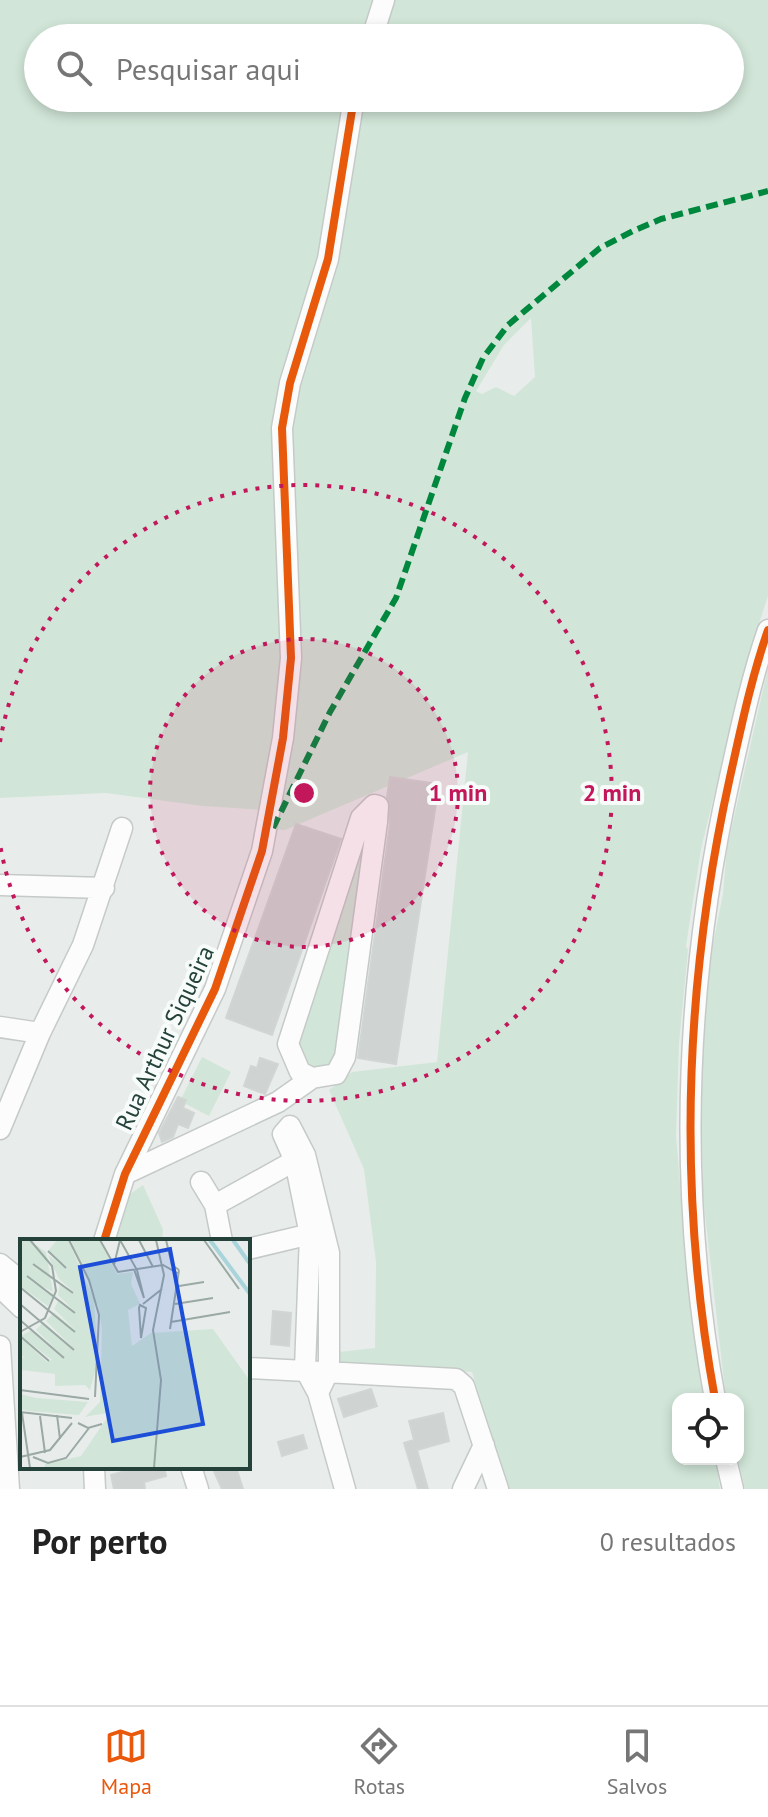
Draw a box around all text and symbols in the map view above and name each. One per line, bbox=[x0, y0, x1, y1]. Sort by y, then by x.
search box bbox=[24, 24, 744, 112]
icon: search bbox=[52, 46, 96, 90]
text: Pesquisar aqui bbox=[116, 49, 301, 88]
text: 1 min bbox=[429, 777, 487, 808]
text: 2 min bbox=[583, 777, 641, 808]
centre of rings bbox=[290, 779, 318, 807]
street label: Rua Arthur Siqueira bbox=[108, 941, 221, 1135]
inset map bbox=[20, 1239, 250, 1469]
map controls bbox=[672, 1393, 744, 1465]
button: locate bbox=[672, 1393, 744, 1465]
text: Por perto bbox=[32, 1519, 168, 1563]
text: 0 resultados bbox=[600, 1525, 736, 1558]
tab: Mapa bbox=[101, 1724, 152, 1800]
tab: Rotas bbox=[354, 1724, 405, 1800]
tab: Salvos bbox=[607, 1724, 667, 1800]

